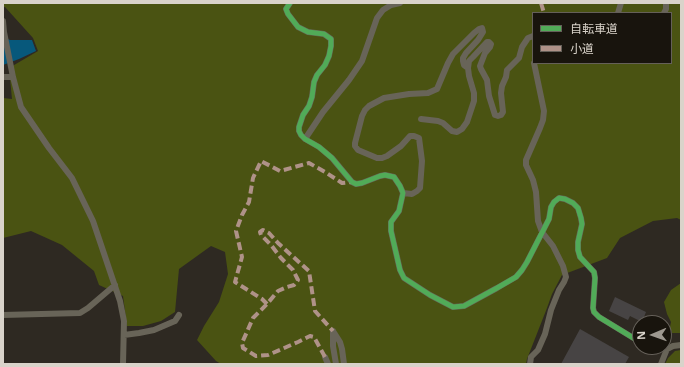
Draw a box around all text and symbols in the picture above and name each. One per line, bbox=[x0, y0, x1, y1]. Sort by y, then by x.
legend bbox=[532, 12, 672, 64]
text: 自転車道 bbox=[570, 20, 618, 37]
text: 小道 bbox=[570, 40, 594, 57]
north arrow bbox=[632, 315, 672, 355]
text: N bbox=[633, 331, 648, 340]

